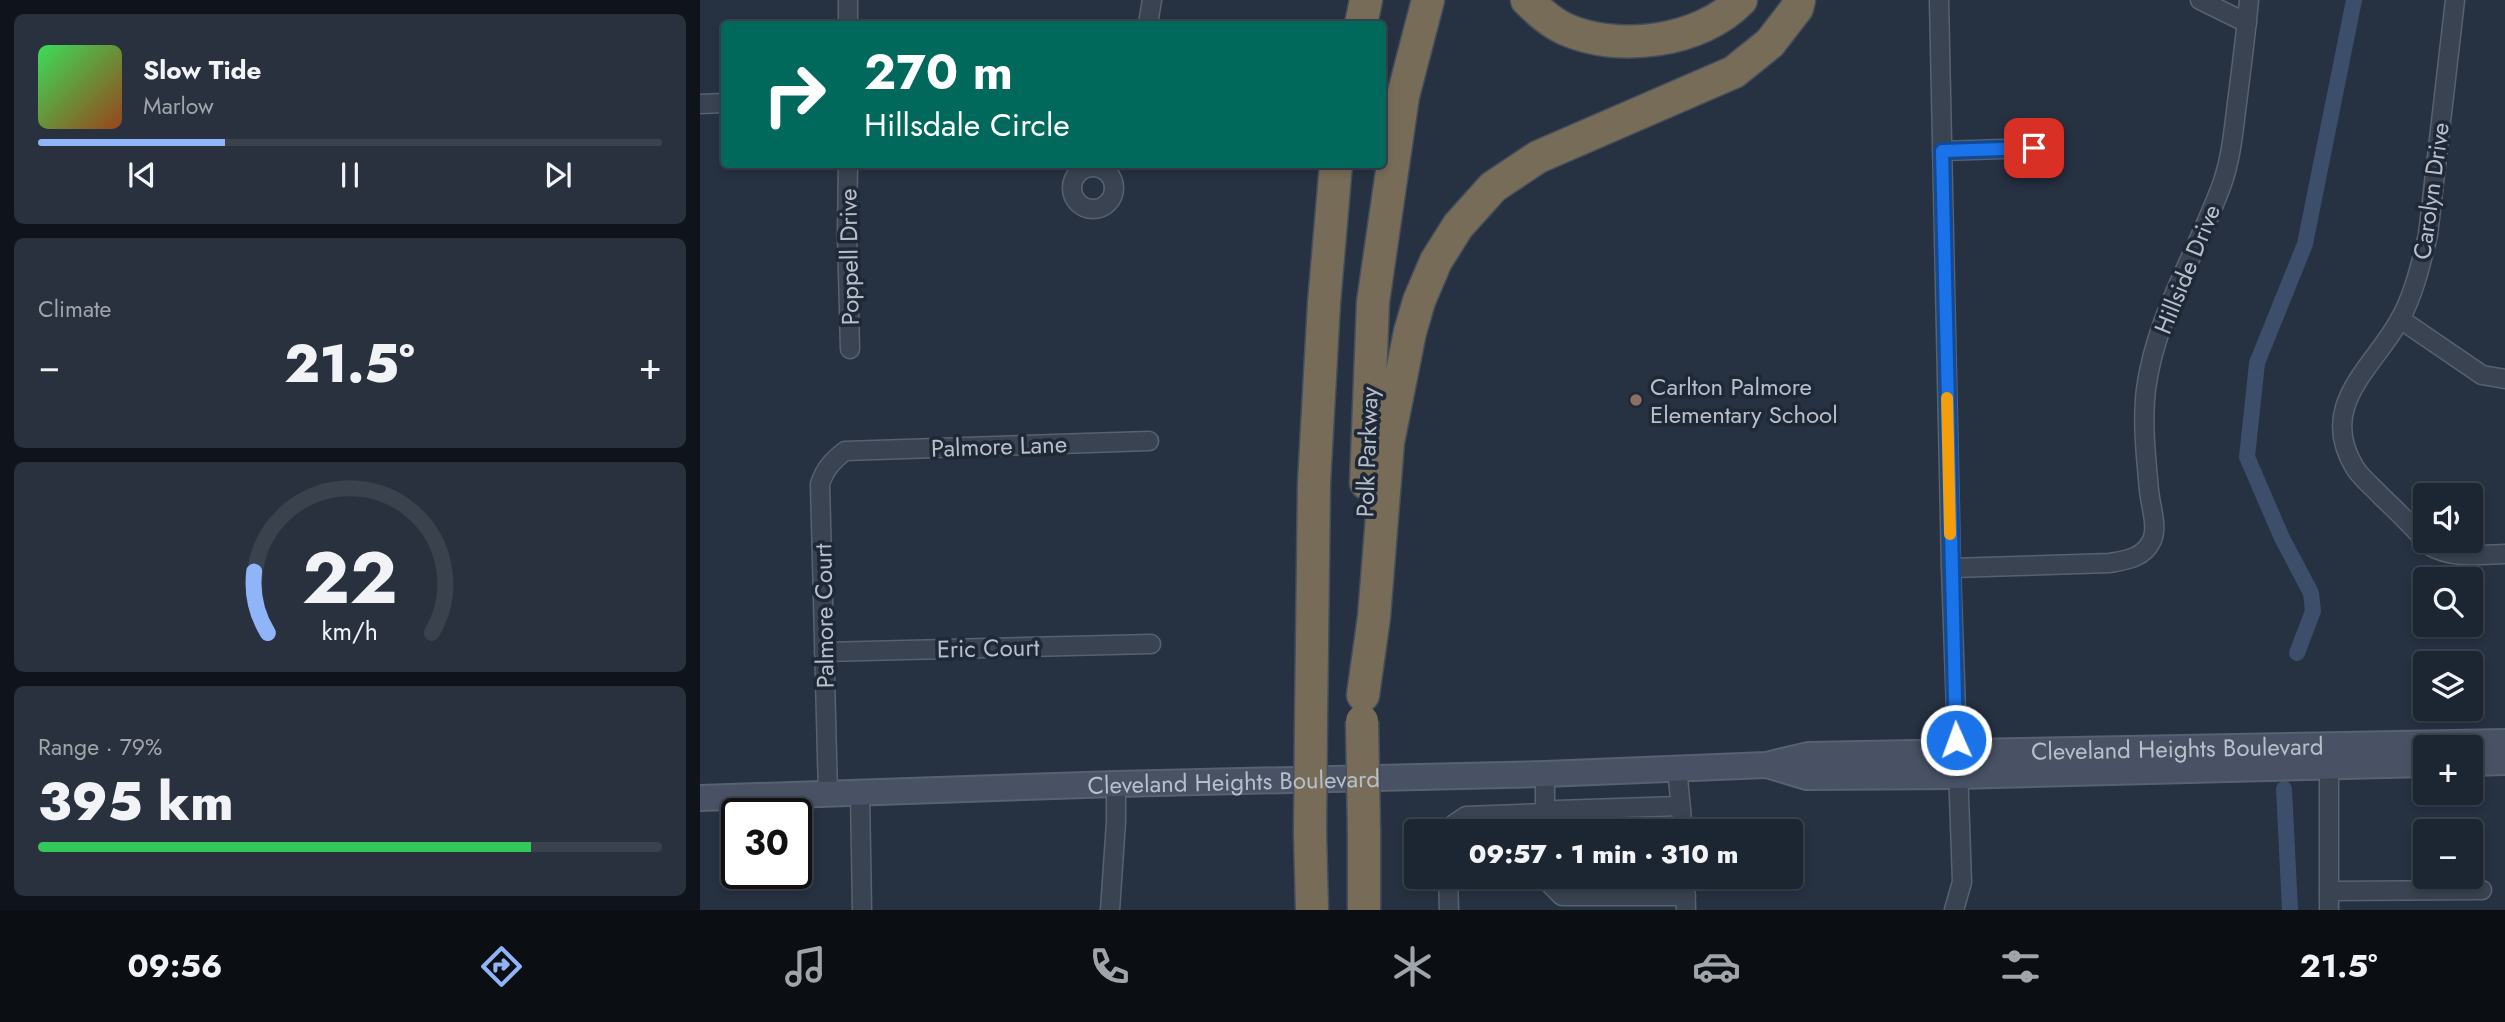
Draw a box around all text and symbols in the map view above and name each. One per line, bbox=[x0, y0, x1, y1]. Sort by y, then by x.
text: 270 m bbox=[864, 37, 1013, 107]
icon: right bbox=[749, 49, 840, 140]
text: Slow Tide bbox=[143, 51, 262, 89]
text: Marlow bbox=[143, 89, 214, 123]
text: Hillsdale Circle bbox=[864, 102, 1070, 148]
pin bbox=[2004, 118, 2064, 178]
street label: Carolyn Drive bbox=[2404, 120, 2458, 262]
icon: arrive bbox=[2015, 129, 2053, 167]
icon: previous bbox=[123, 156, 161, 194]
icon: pause bbox=[331, 156, 369, 194]
icon: next bbox=[539, 156, 577, 194]
street label: Poppell Drive bbox=[830, 188, 868, 326]
street label: Hillside Drive bbox=[2145, 199, 2229, 339]
text: Climate bbox=[38, 292, 111, 326]
text: 21.5° bbox=[284, 326, 415, 402]
text: − bbox=[38, 338, 60, 393]
text: + bbox=[639, 338, 662, 393]
place label: Carlton Palmore Elementary School bbox=[1650, 369, 1838, 432]
street label: Polk Parkway bbox=[1347, 386, 1387, 518]
marker: Carlton Palmore Elementary School bbox=[1628, 392, 1644, 408]
street label: Palmore Lane bbox=[930, 426, 1068, 466]
map controls bbox=[2413, 483, 2483, 889]
button: sound bbox=[2413, 483, 2483, 553]
text: 22 bbox=[302, 525, 398, 630]
street label: Palmore Court bbox=[805, 543, 843, 689]
button: search bbox=[2413, 567, 2483, 637]
text: km/h bbox=[322, 613, 378, 649]
street label: Eric Court bbox=[936, 630, 1040, 666]
button: layers bbox=[2413, 651, 2483, 721]
position arrow bbox=[1919, 703, 1993, 777]
street label: Cleveland Heights Boulevard bbox=[2031, 728, 2324, 768]
text: Range · 79% bbox=[38, 730, 162, 764]
button: + bbox=[2413, 735, 2483, 805]
street label: Cleveland Heights Boulevard bbox=[1087, 760, 1380, 802]
text: 395 km bbox=[38, 764, 233, 840]
speed limit sign: 30 bbox=[721, 798, 812, 889]
button: − bbox=[2413, 819, 2483, 889]
text: 09:57 · 1 min · 310 m bbox=[1469, 835, 1738, 873]
icon: directions bbox=[477, 942, 526, 991]
icon: music bbox=[781, 942, 830, 991]
icon: phone bbox=[1085, 942, 1134, 991]
icon: climate bbox=[1388, 942, 1437, 991]
icon: car bbox=[1692, 942, 1741, 991]
icon: filters bbox=[1996, 942, 2045, 991]
text: 09:56 bbox=[127, 943, 222, 989]
text: 21.5° bbox=[2300, 943, 2378, 989]

